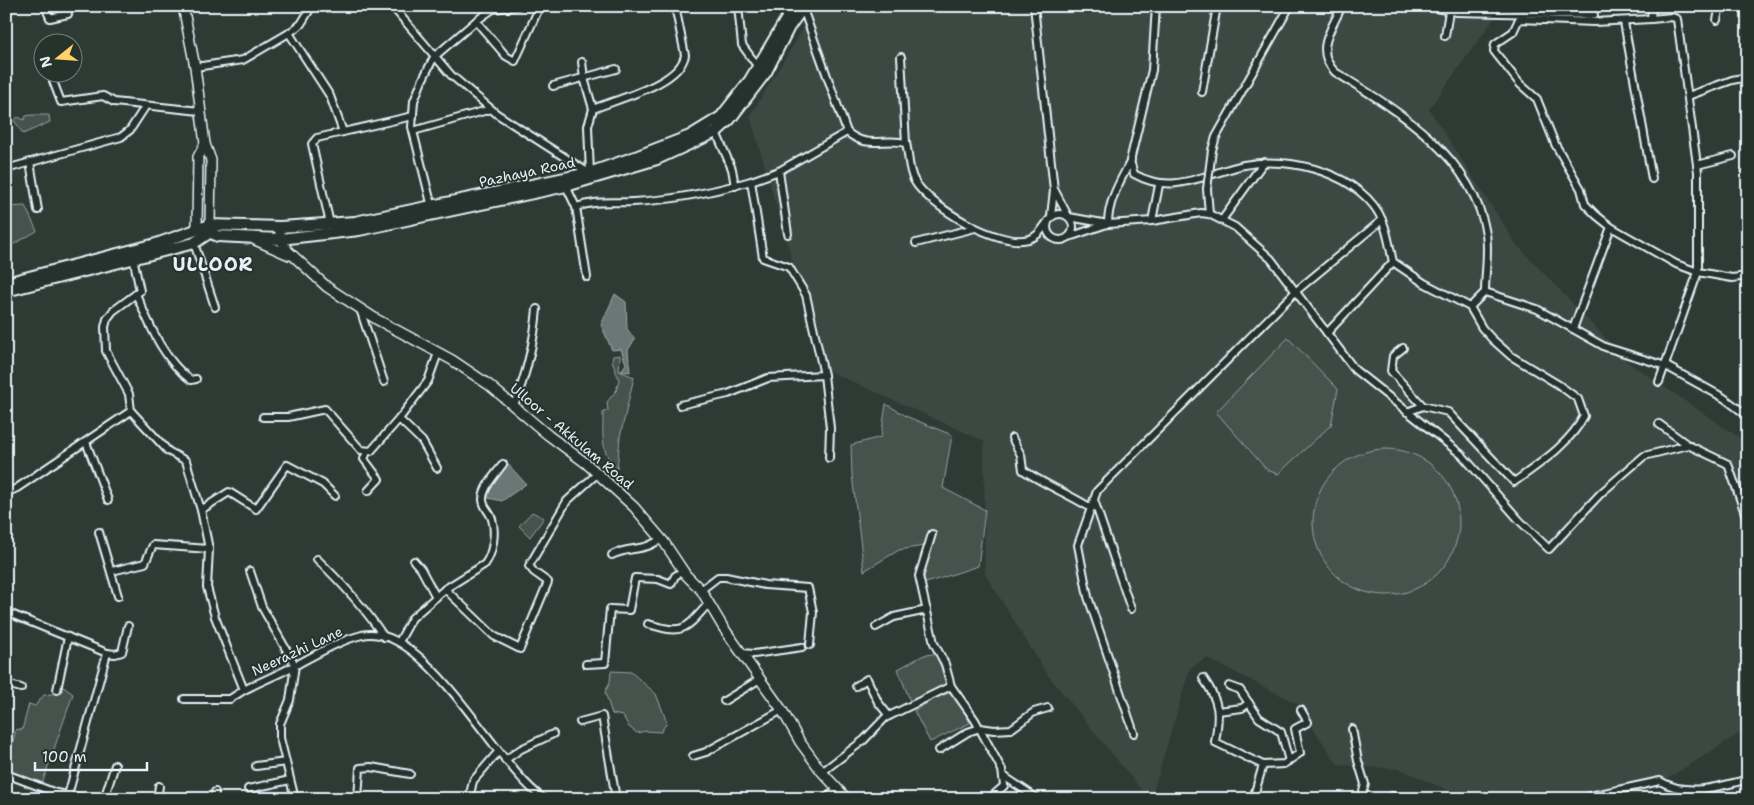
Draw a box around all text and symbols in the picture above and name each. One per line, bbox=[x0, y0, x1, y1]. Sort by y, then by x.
north arrow bbox=[32, 32, 82, 82]
text: N bbox=[35, 54, 56, 70]
street label: Pazhaya Road bbox=[477, 153, 577, 191]
district label: ULLOOR bbox=[172, 252, 254, 277]
street label: Ulloor - Akkulam Road bbox=[507, 379, 638, 493]
street label: Neerazhi Lane bbox=[249, 622, 345, 680]
scale bar bbox=[35, 740, 148, 772]
text: 100 m bbox=[42, 747, 87, 767]

